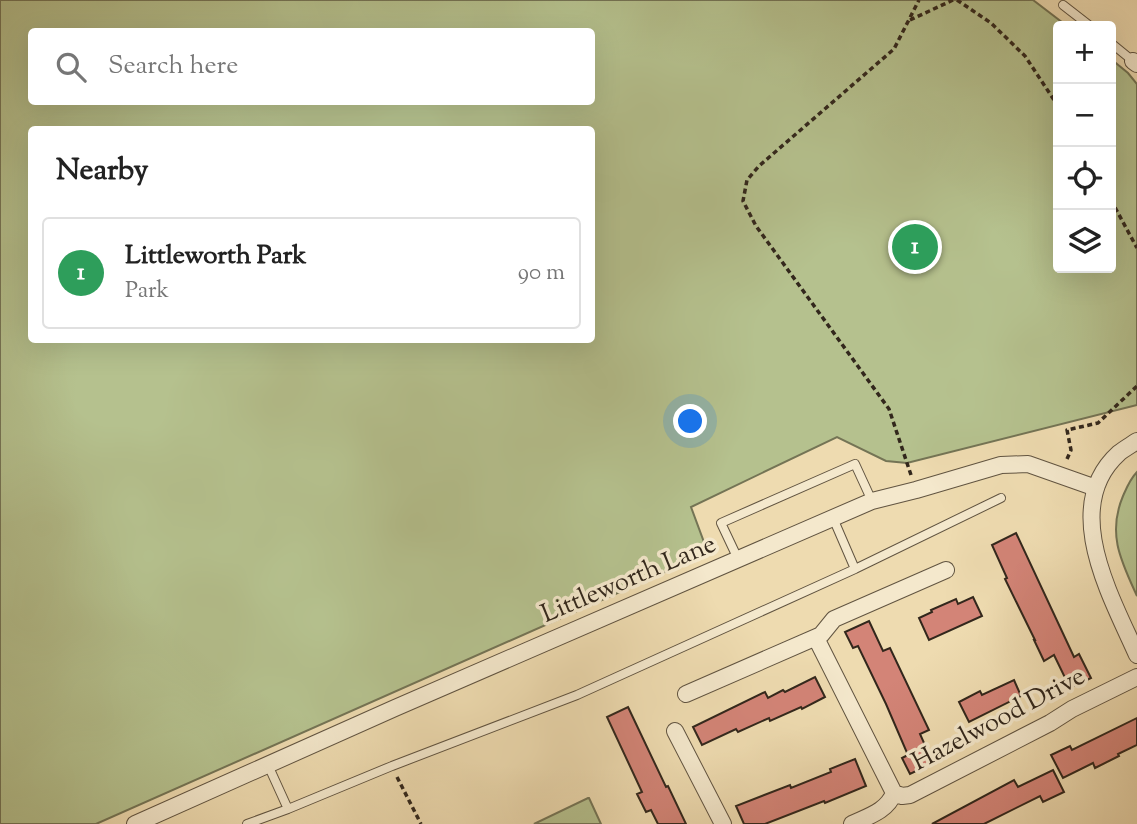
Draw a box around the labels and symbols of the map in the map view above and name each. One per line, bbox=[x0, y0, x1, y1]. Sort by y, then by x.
pin: 1 bbox=[892, 221, 938, 273]
your location bbox=[673, 404, 707, 438]
street label: Littleworth Lane bbox=[536, 526, 722, 634]
street label: Hazelwood Drive bbox=[906, 659, 1092, 781]

